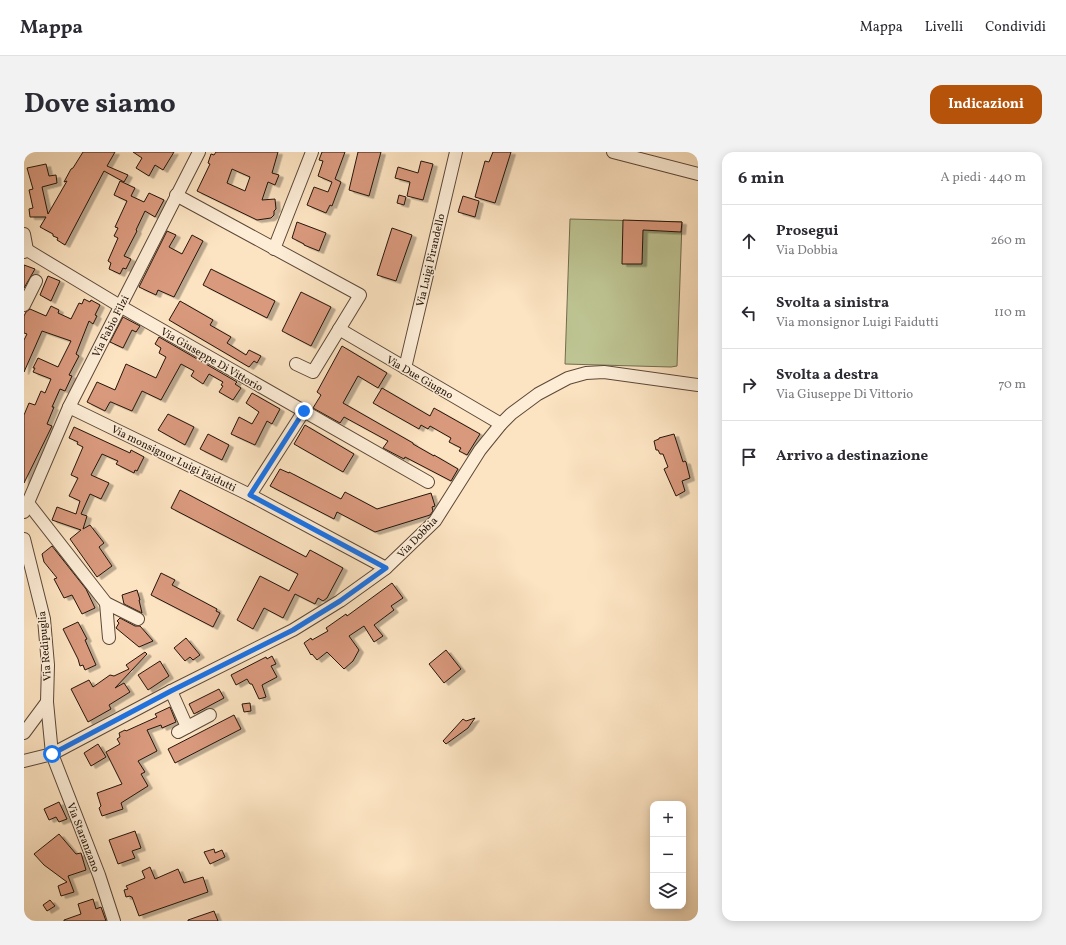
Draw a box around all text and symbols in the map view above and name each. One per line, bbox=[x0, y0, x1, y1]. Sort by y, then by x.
text: Mappa bbox=[20, 15, 83, 41]
text: Mappa bbox=[860, 18, 903, 37]
text: Livelli bbox=[925, 18, 963, 37]
text: Condividi bbox=[985, 18, 1046, 37]
text: Dove siamo bbox=[24, 85, 176, 124]
button: Indicazioni bbox=[930, 85, 1042, 124]
text: 6 min bbox=[738, 167, 784, 190]
text: A piedi · 440 m bbox=[941, 169, 1026, 187]
street label: Via Luigi Pirandello bbox=[413, 212, 449, 308]
text: Prosegui bbox=[776, 221, 839, 242]
icon: ahead bbox=[738, 230, 760, 252]
text: 260 m bbox=[991, 232, 1026, 250]
text: Via Dobbia bbox=[776, 242, 838, 260]
street label: Via Fabio Filzi bbox=[89, 293, 133, 360]
text: Svolta a sinistra bbox=[776, 293, 889, 314]
icon: left bbox=[738, 302, 760, 324]
text: 110 m bbox=[994, 304, 1026, 322]
text: Via monsignor Luigi Faidutti bbox=[776, 314, 939, 332]
street label: Via Giuseppe Di Vittorio bbox=[157, 325, 265, 396]
street label: Via Due Giugno bbox=[383, 353, 456, 404]
text: Svolta a destra bbox=[776, 365, 879, 386]
icon: right bbox=[738, 374, 760, 396]
text: 70 m bbox=[998, 376, 1026, 394]
text: Via Giuseppe Di Vittorio bbox=[776, 386, 913, 404]
route end bbox=[295, 402, 313, 420]
street label: Via monsignor Luigi Faidutti bbox=[108, 422, 238, 496]
icon: arrive bbox=[738, 446, 760, 468]
text: Arrivo a destinazione bbox=[776, 446, 928, 467]
street label: Via Dobbia bbox=[394, 514, 442, 562]
street label: Via Redipuglia bbox=[35, 610, 56, 682]
route start bbox=[43, 745, 61, 763]
street label: Via Staranzano bbox=[62, 801, 103, 875]
map controls bbox=[650, 801, 686, 909]
button: + bbox=[650, 801, 686, 837]
button: − bbox=[650, 837, 686, 873]
button: layers bbox=[650, 873, 686, 909]

